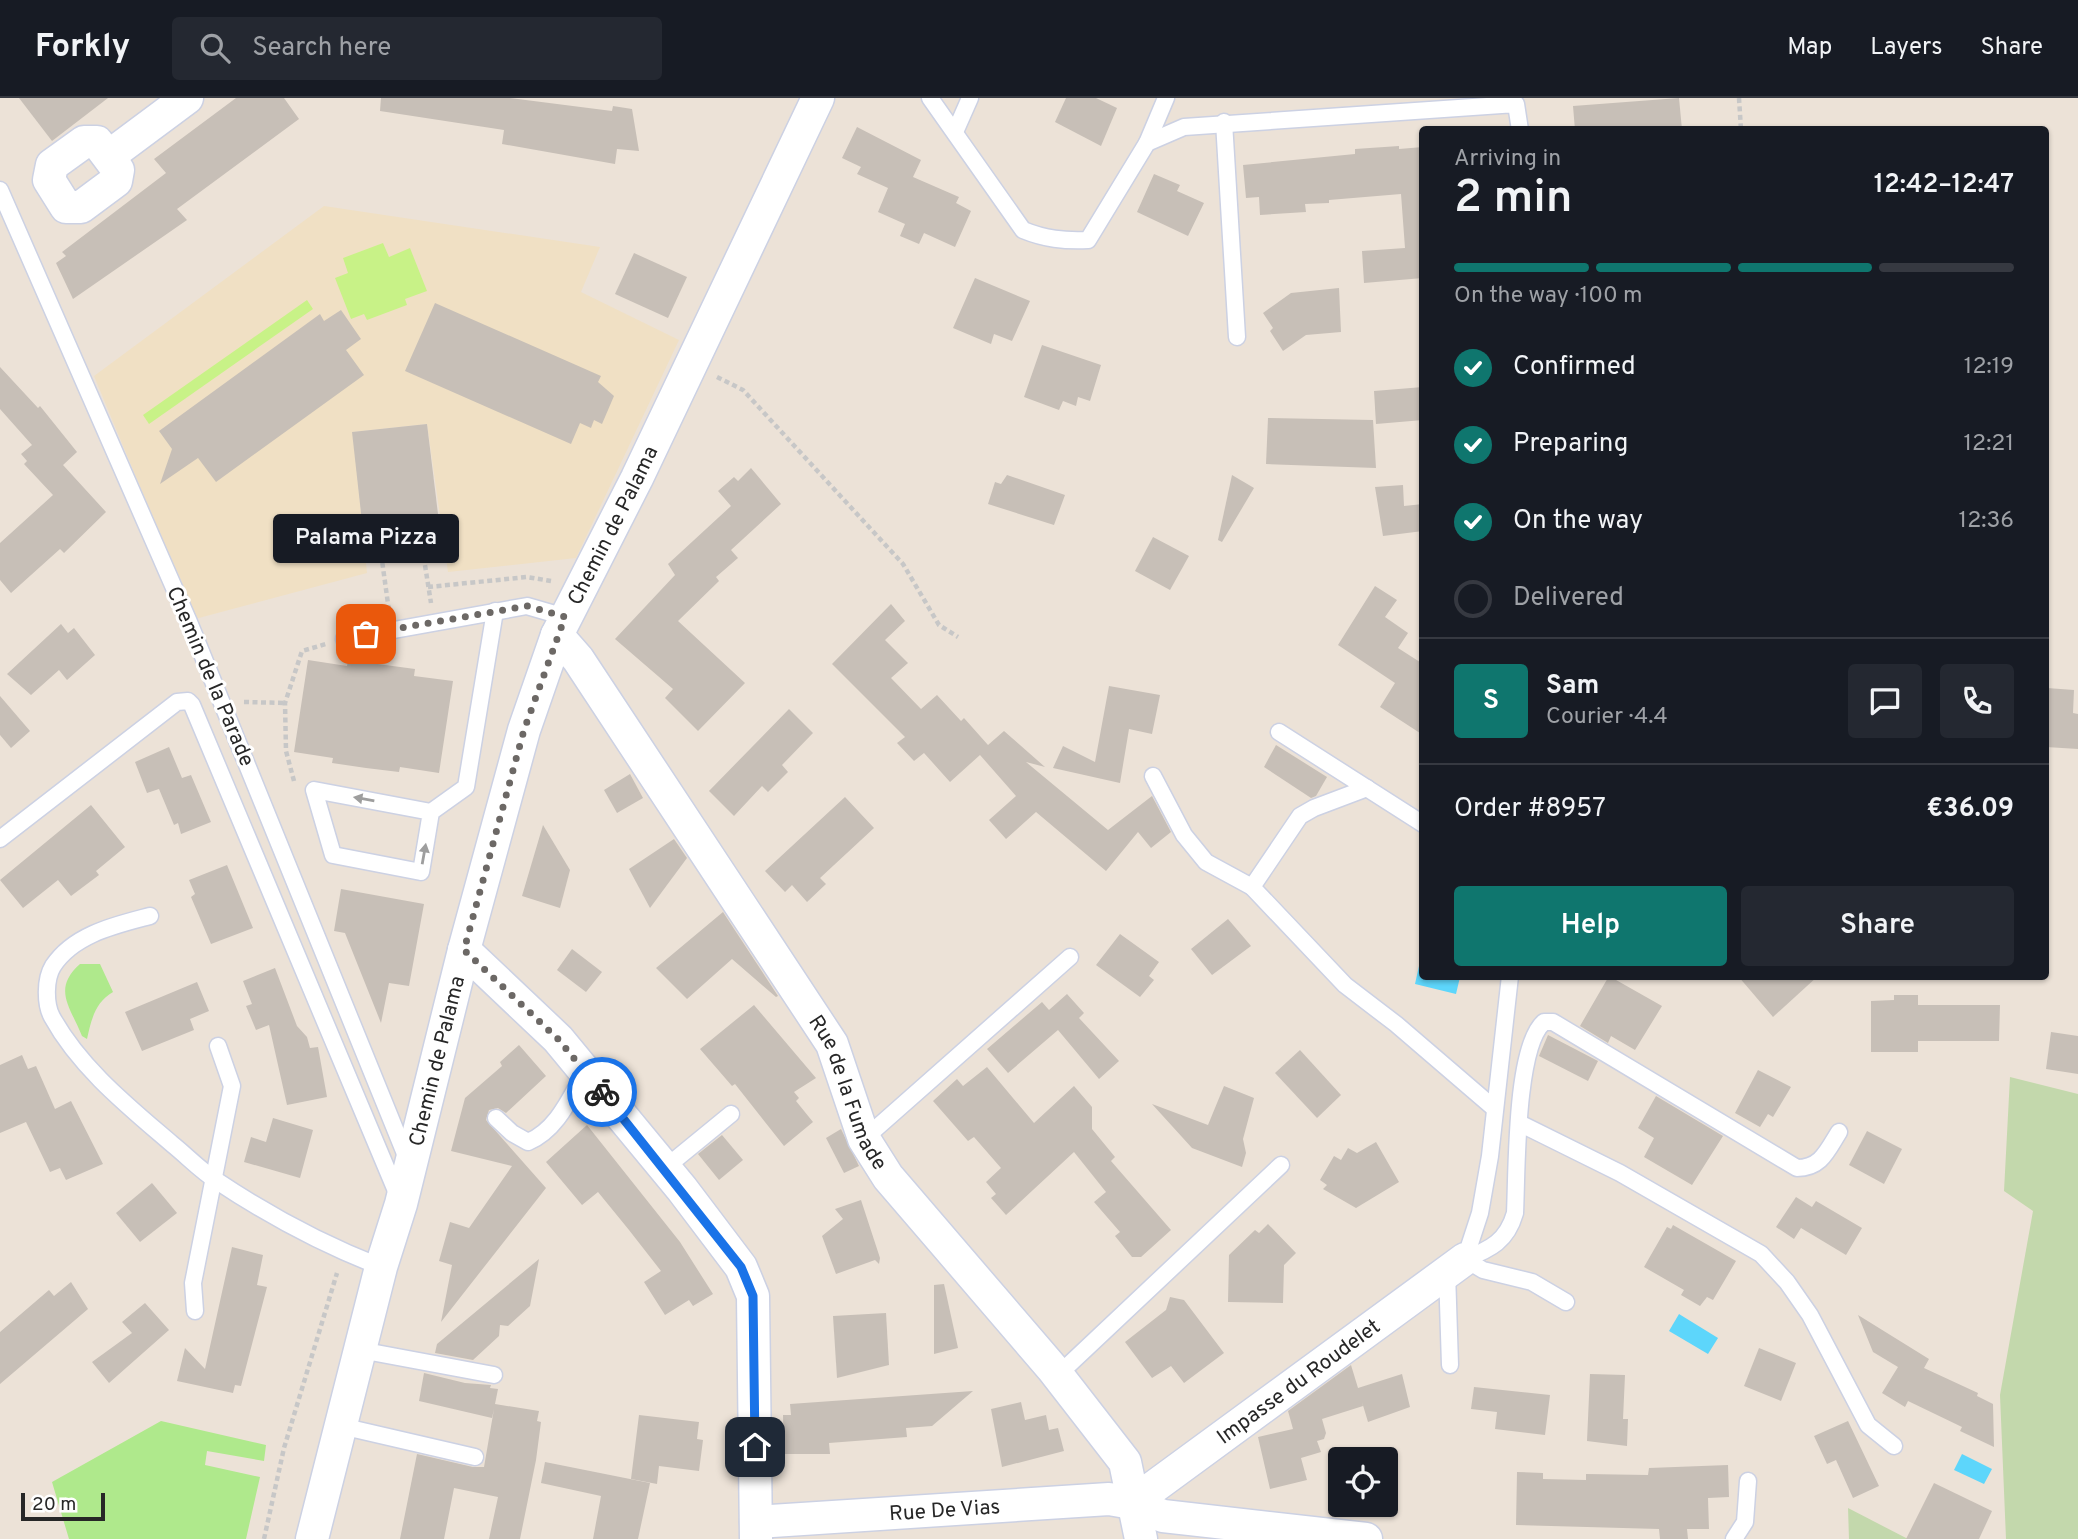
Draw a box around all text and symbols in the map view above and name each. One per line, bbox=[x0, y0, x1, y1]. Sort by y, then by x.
search box bbox=[172, 17, 662, 80]
text: Forkly bbox=[35, 27, 130, 69]
icon: search bbox=[196, 29, 234, 67]
text: Search here bbox=[252, 32, 391, 65]
text: Map bbox=[1787, 33, 1832, 63]
text: Layers bbox=[1870, 33, 1942, 63]
text: Share bbox=[1980, 33, 2043, 63]
text: Arriving in bbox=[1454, 145, 1561, 174]
text: 12:42–12:47 bbox=[1874, 169, 2014, 202]
text: 2 min bbox=[1454, 170, 1573, 229]
text: On the way · 100 m bbox=[1454, 282, 1643, 311]
icon: check bbox=[1454, 349, 1492, 387]
text: Confirmed bbox=[1513, 351, 1636, 384]
text: 12:19 bbox=[1964, 353, 2014, 382]
icon: check bbox=[1454, 426, 1492, 464]
text: Preparing bbox=[1513, 428, 1628, 461]
text: 12:21 bbox=[1964, 430, 2014, 459]
street label: Chemin de Palama bbox=[562, 442, 665, 610]
icon: check bbox=[1454, 503, 1492, 541]
text: On the way bbox=[1513, 505, 1643, 538]
text: 12:36 bbox=[1959, 507, 2014, 536]
callout: Palama Pizza bbox=[273, 515, 459, 564]
text: Palama Pizza bbox=[295, 524, 437, 553]
street label: Chemin de la Parade bbox=[159, 582, 260, 771]
text: Delivered bbox=[1513, 582, 1624, 615]
pin bbox=[336, 604, 396, 664]
icon: bag bbox=[347, 615, 385, 653]
button: chat bbox=[1848, 664, 1922, 738]
button: phone bbox=[1940, 664, 2014, 738]
text: Sam bbox=[1546, 670, 1599, 703]
text: S bbox=[1483, 685, 1499, 718]
text: Courier · 4.4 bbox=[1546, 703, 1668, 732]
text: Order #8957 bbox=[1454, 793, 1606, 826]
text: €36.09 bbox=[1927, 793, 2014, 826]
one-way arrow bbox=[353, 794, 375, 805]
one-way arrow bbox=[419, 843, 430, 865]
button: Help bbox=[1454, 886, 1727, 966]
button: Share bbox=[1741, 886, 2014, 966]
street label: Chemin de Palama bbox=[404, 973, 472, 1150]
street label: Rue de la Fumade bbox=[802, 1010, 892, 1176]
courier bbox=[567, 1057, 637, 1127]
icon: bike bbox=[583, 1073, 621, 1111]
street label: Impasse du Roudelet bbox=[1212, 1314, 1386, 1451]
pin bbox=[725, 1417, 785, 1477]
icon: home bbox=[736, 1428, 774, 1466]
map controls bbox=[1328, 1447, 1398, 1517]
button: locate bbox=[1328, 1447, 1398, 1517]
scale bar bbox=[21, 1490, 105, 1522]
text: 20 m bbox=[32, 1493, 76, 1517]
street label: Rue De Vias bbox=[888, 1494, 1001, 1528]

